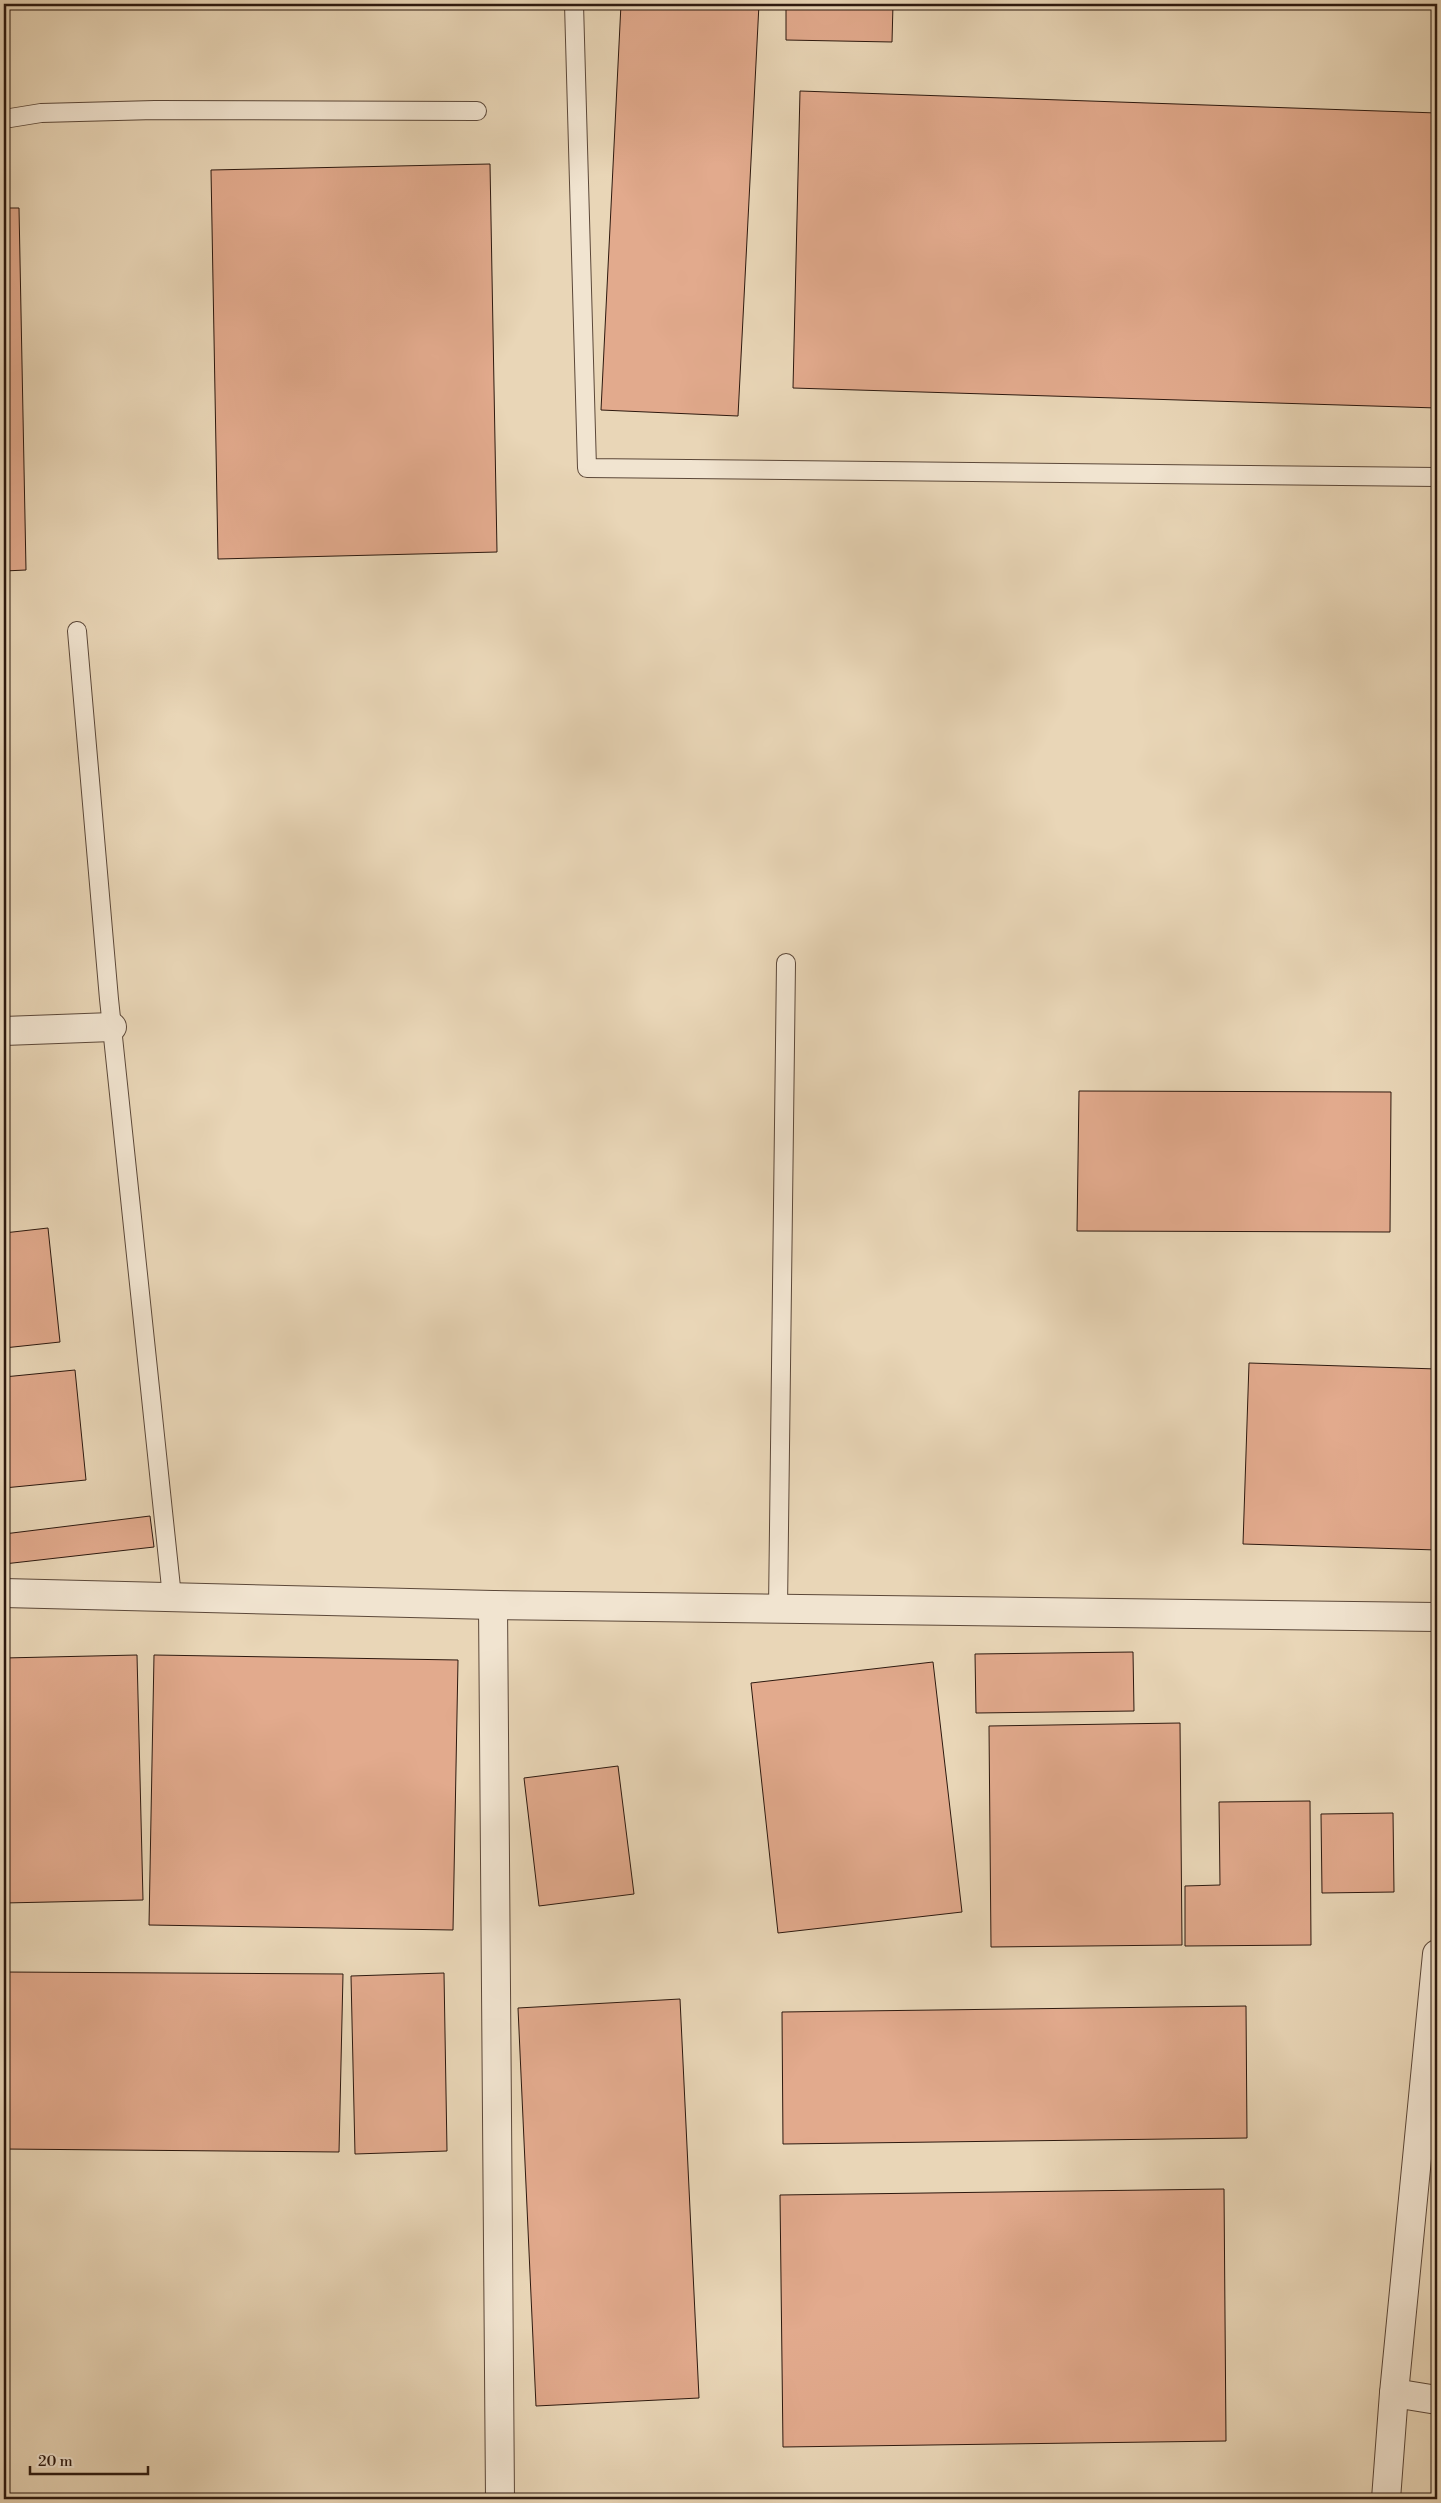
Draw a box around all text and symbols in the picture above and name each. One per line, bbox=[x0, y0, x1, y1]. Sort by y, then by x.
scale bar bbox=[30, 2443, 148, 2475]
text: 20 m bbox=[38, 2452, 73, 2471]

